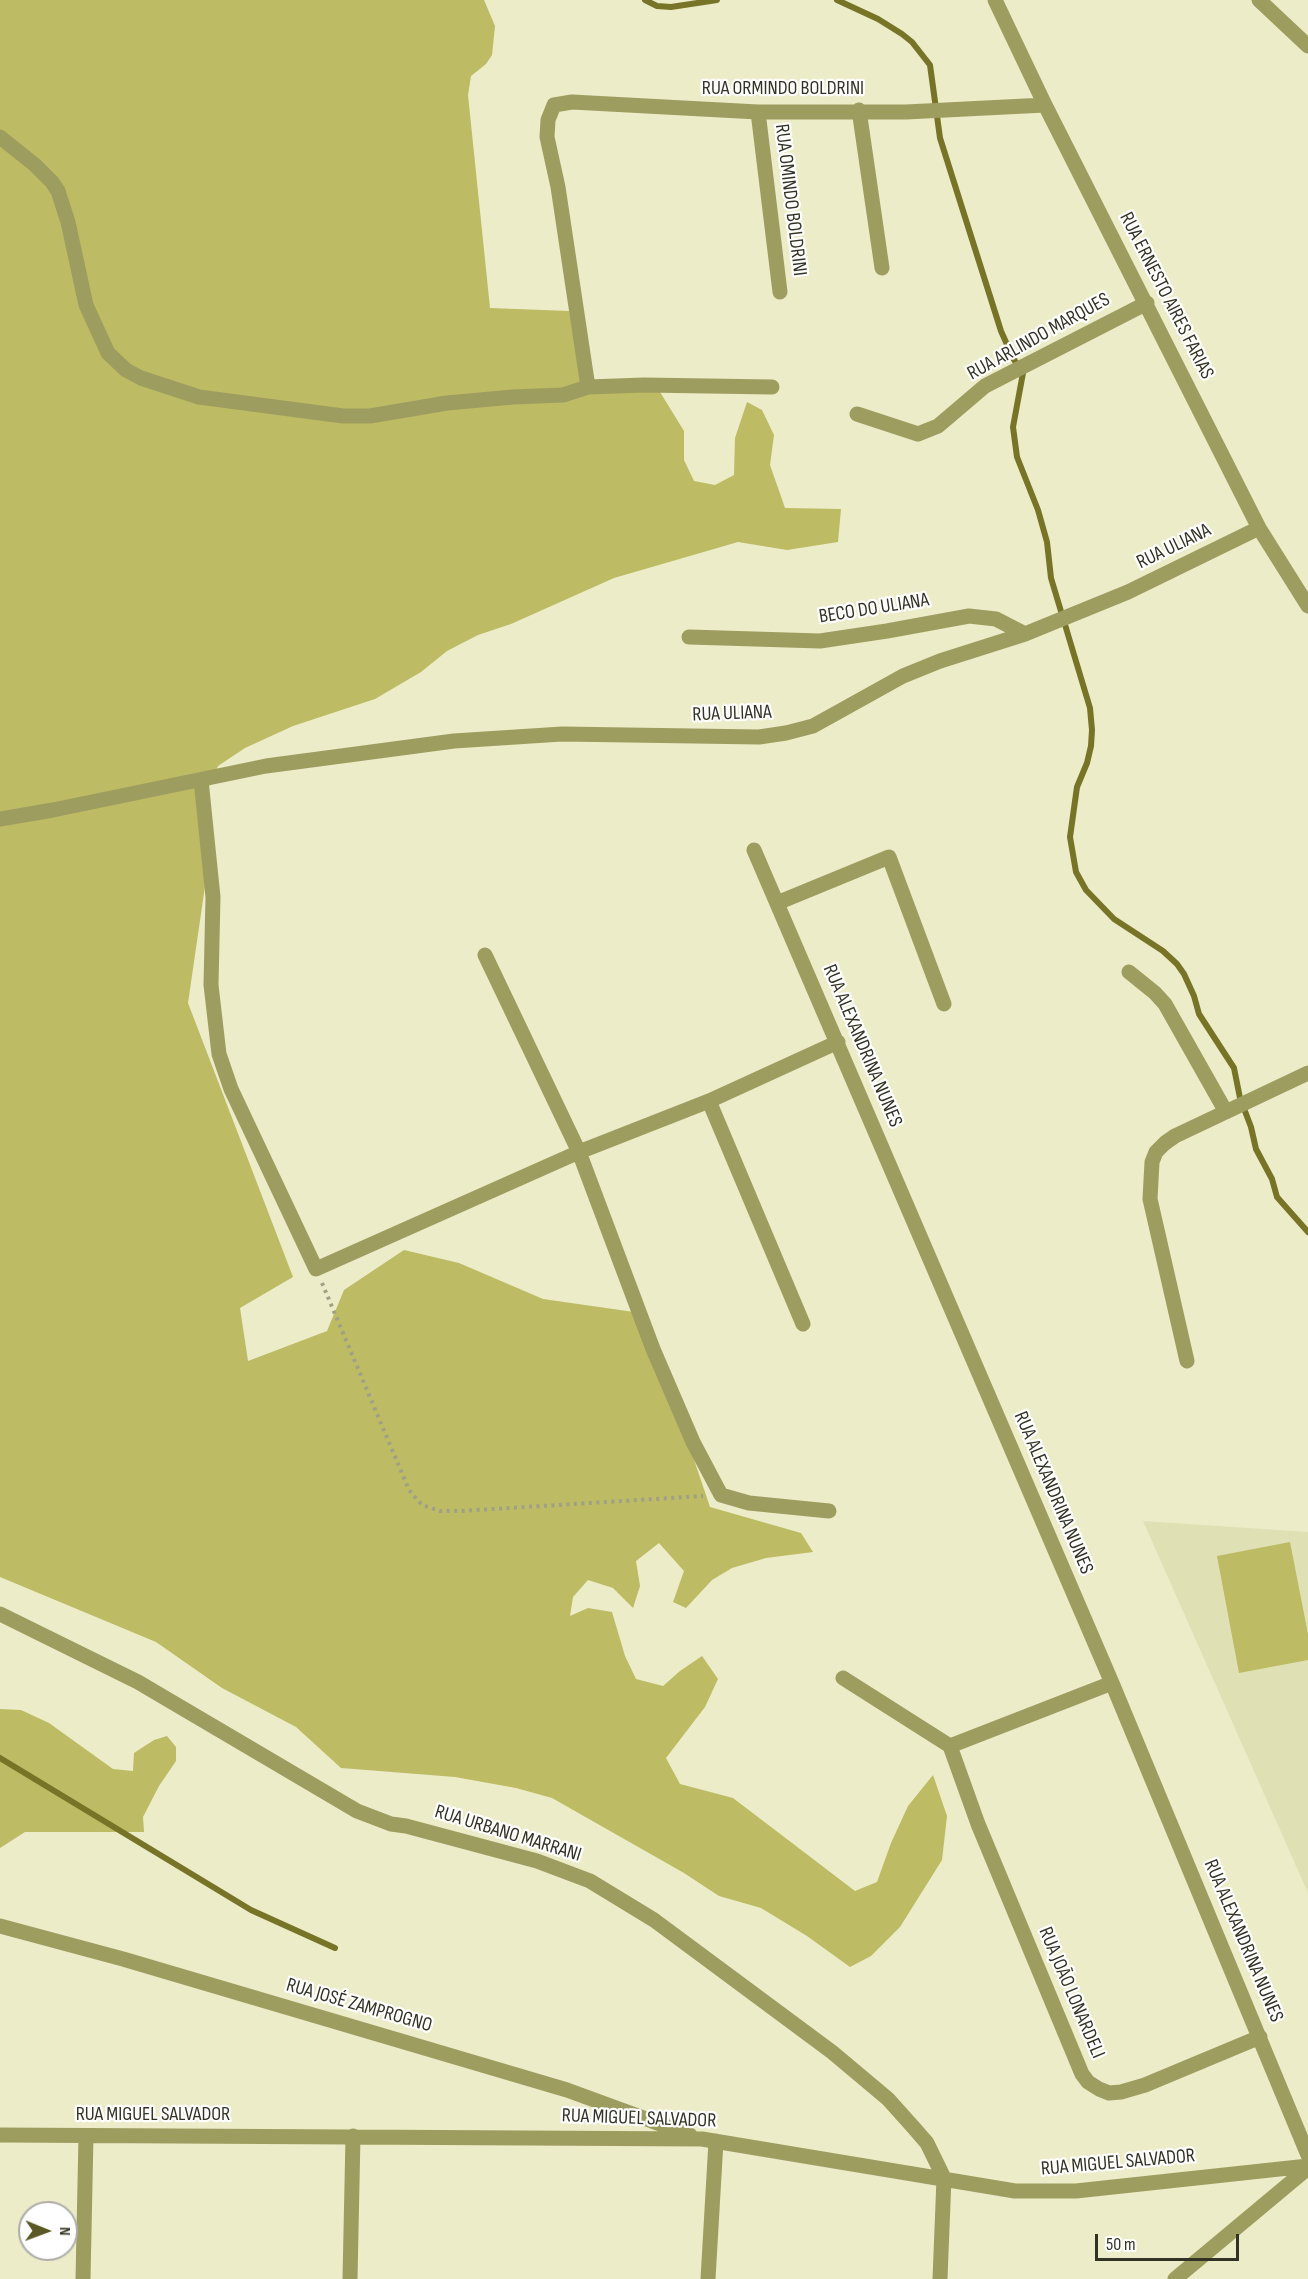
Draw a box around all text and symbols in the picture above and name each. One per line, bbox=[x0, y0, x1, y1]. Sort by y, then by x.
street label: RUA ORMINDO BOLDRINI bbox=[702, 77, 864, 101]
street label: RUA OMINDO BOLDRINI bbox=[769, 123, 811, 277]
street label: RUA ERNESTO AIRES FARIAS bbox=[1114, 209, 1218, 383]
street label: RUA ARLINDO MARQUES bbox=[964, 288, 1114, 386]
street label: RUA ULIANA bbox=[1133, 519, 1215, 575]
street label: BECO DO ULIANA bbox=[817, 588, 931, 630]
street label: RUA ULIANA bbox=[692, 701, 772, 727]
street label: RUA ALEXANDRINA NUNES bbox=[817, 961, 907, 1131]
street label: RUA ALEXANDRINA NUNES bbox=[1008, 1408, 1098, 1578]
street label: RUA URBANO MARRANI bbox=[432, 1800, 584, 1868]
street label: RUA ALEXANDRINA NUNES bbox=[1198, 1856, 1288, 2026]
street label: RUA JOÃO LONARDELI bbox=[1033, 1924, 1109, 2062]
street label: RUA JOSÉ ZAMPROGNO bbox=[283, 1974, 435, 2038]
street label: RUA MIGUEL SALVADOR bbox=[76, 2103, 230, 2127]
street label: RUA MIGUEL SALVADOR bbox=[561, 2104, 717, 2134]
street label: RUA MIGUEL SALVADOR bbox=[1040, 2144, 1196, 2182]
north arrow bbox=[18, 2201, 78, 2261]
scale bar bbox=[1098, 2222, 1242, 2260]
text: N bbox=[55, 2227, 74, 2236]
text: 50 m bbox=[1106, 2234, 1136, 2255]

